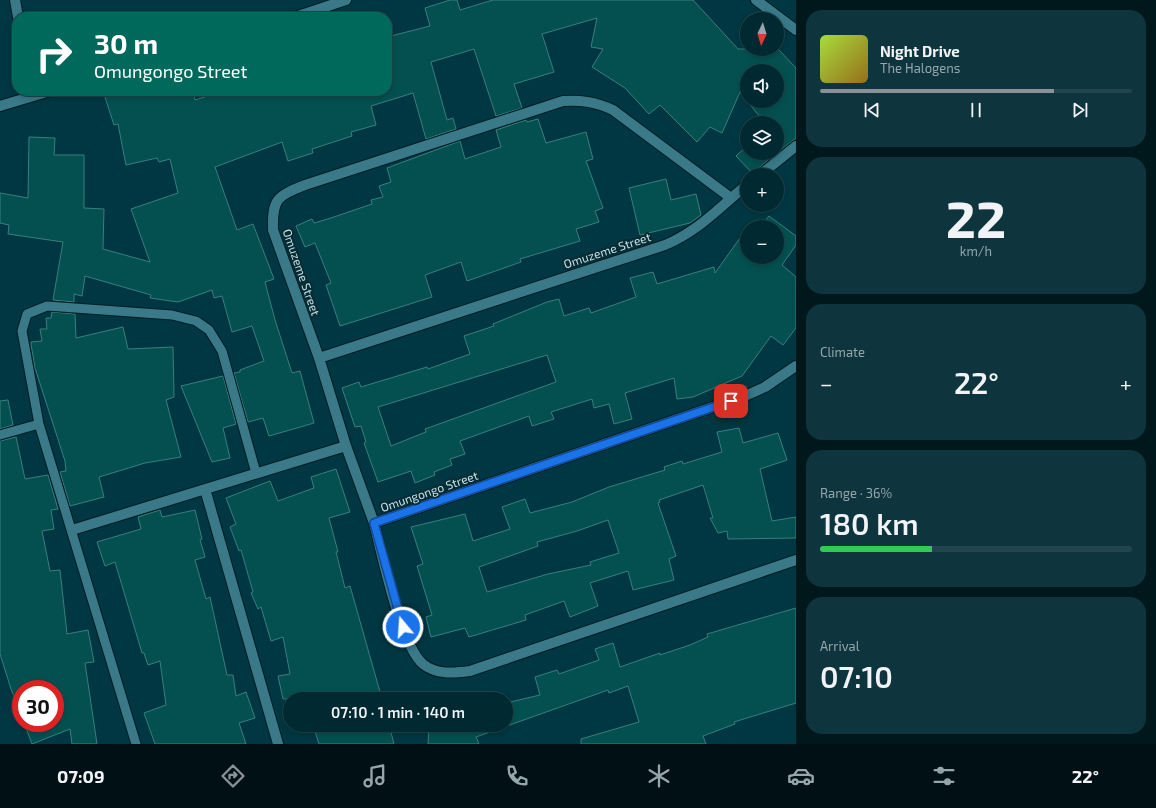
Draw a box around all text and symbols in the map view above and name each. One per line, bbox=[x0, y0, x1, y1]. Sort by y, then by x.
north arrow bbox=[740, 12, 784, 56]
map controls bbox=[740, 12, 784, 264]
text: 30 m bbox=[94, 26, 158, 60]
icon: right bbox=[28, 28, 80, 80]
text: Night Drive bbox=[880, 42, 960, 60]
text: Omungongo Street bbox=[94, 60, 247, 82]
text: The Halogens bbox=[880, 60, 960, 76]
button: sound bbox=[740, 64, 784, 108]
icon: previous bbox=[861, 99, 883, 121]
icon: pause bbox=[965, 99, 987, 121]
icon: next bbox=[1069, 99, 1091, 121]
button: layers bbox=[740, 116, 784, 160]
button: + bbox=[740, 168, 784, 212]
text: 22 bbox=[946, 186, 1006, 248]
button: − bbox=[740, 220, 784, 264]
street label: Omuzeme Street bbox=[281, 227, 324, 318]
street label: Omuzeme Street bbox=[562, 229, 653, 271]
text: km/h bbox=[960, 243, 992, 259]
text: Climate bbox=[820, 344, 865, 360]
text: 22° bbox=[954, 364, 999, 400]
text: − bbox=[820, 370, 833, 396]
text: + bbox=[1120, 370, 1132, 396]
pin bbox=[714, 384, 748, 418]
icon: arrive bbox=[720, 390, 742, 412]
street label: Omungongo Street bbox=[378, 468, 480, 514]
text: Range · 36% bbox=[820, 485, 892, 501]
text: 180 km bbox=[820, 505, 919, 541]
position arrow bbox=[382, 606, 424, 648]
text: Arrival bbox=[820, 638, 860, 654]
text: 07:10 bbox=[820, 658, 893, 694]
speed limit sign: 30 bbox=[12, 680, 64, 732]
text: 07:10 · 1 min · 140 m bbox=[331, 703, 465, 721]
icon: directions bbox=[219, 762, 247, 790]
icon: music bbox=[361, 762, 389, 790]
icon: phone bbox=[503, 762, 531, 790]
icon: climate bbox=[645, 762, 673, 790]
icon: car bbox=[787, 762, 815, 790]
icon: filters bbox=[930, 762, 958, 790]
text: 07:09 bbox=[57, 765, 105, 787]
text: 22° bbox=[1072, 765, 1099, 787]

